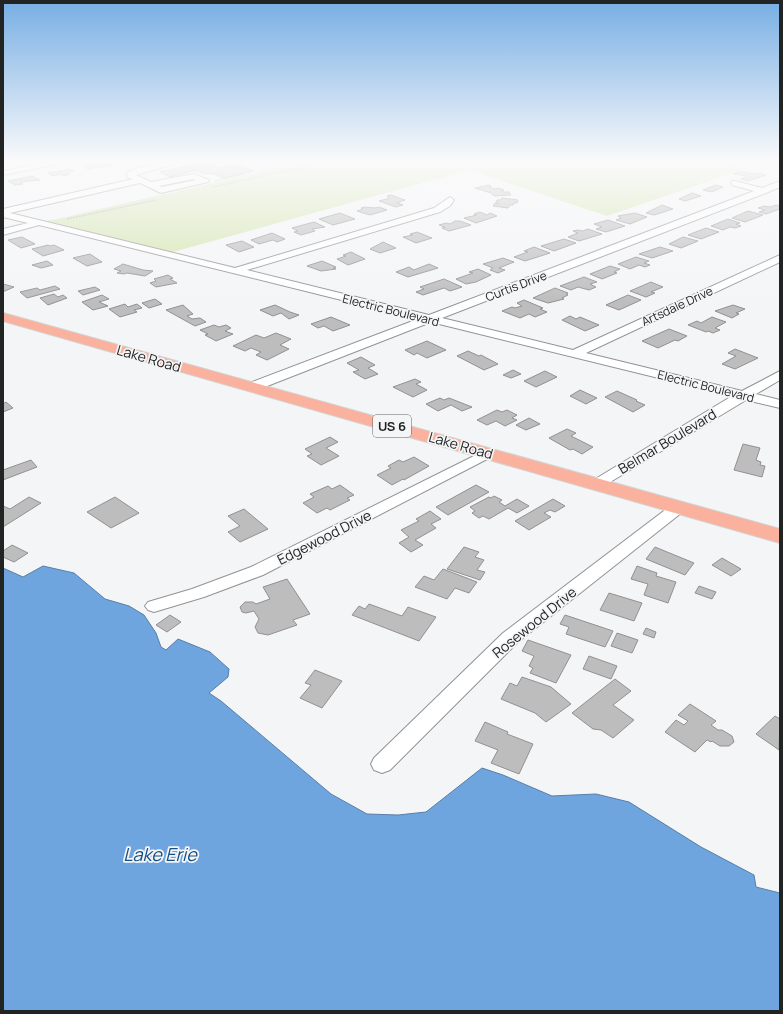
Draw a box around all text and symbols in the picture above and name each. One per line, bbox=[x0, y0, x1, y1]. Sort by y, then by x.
street label: Curtis Drive bbox=[483, 267, 549, 305]
street label: Artsdale Drive bbox=[638, 282, 716, 330]
street label: Electric Boulevard bbox=[341, 290, 441, 330]
street label: Lake Road bbox=[115, 340, 183, 376]
street label: Electric Boulevard bbox=[656, 366, 756, 406]
street label: Belmar Boulevard bbox=[614, 404, 720, 478]
road number: US 6 bbox=[373, 415, 411, 437]
street label: Lake Road bbox=[427, 427, 495, 463]
street label: Edgewood Drive bbox=[274, 505, 374, 569]
street label: Rosewood Drive bbox=[488, 582, 580, 662]
water label: Lake Erie bbox=[123, 842, 198, 866]

